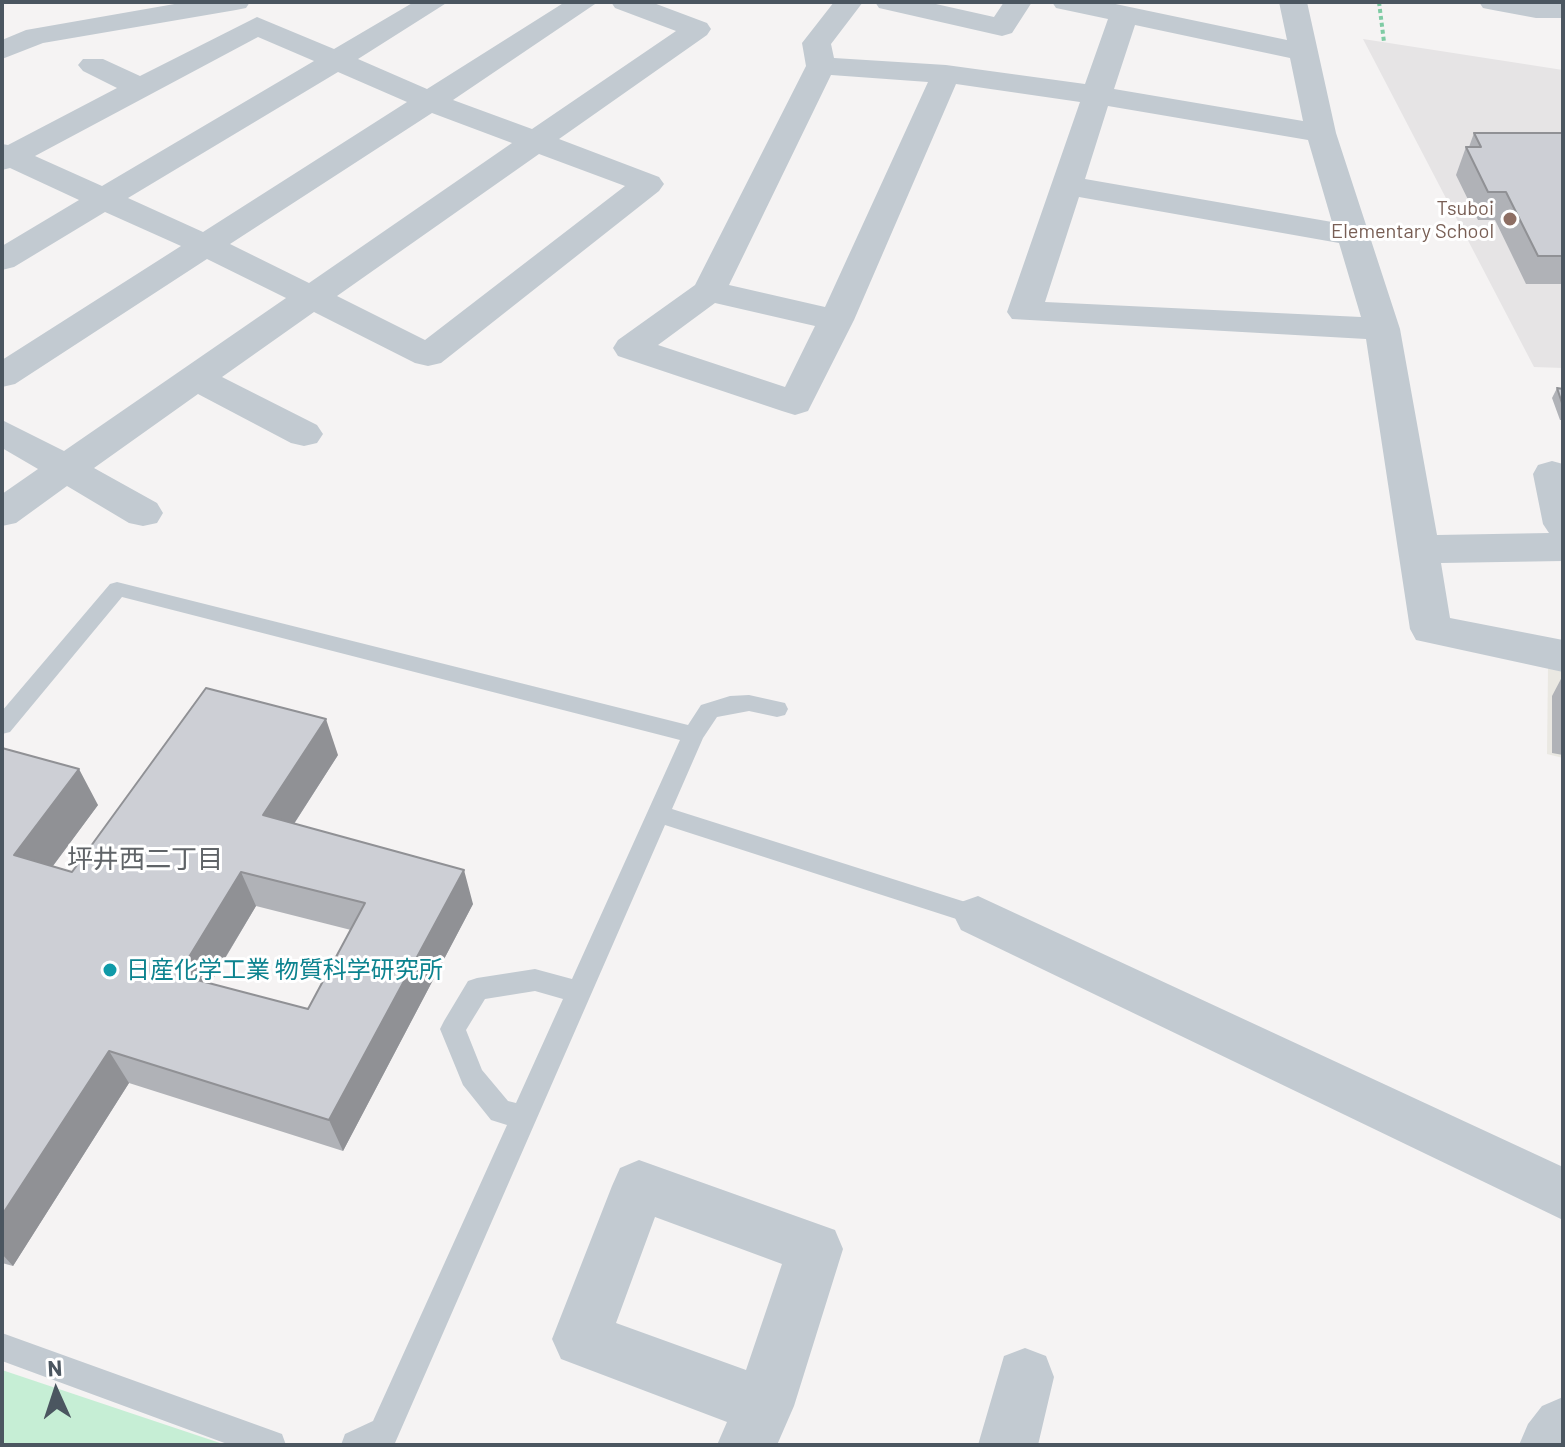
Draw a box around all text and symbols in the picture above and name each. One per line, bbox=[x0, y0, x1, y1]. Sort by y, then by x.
place label: Tsuboi Elementary School bbox=[1331, 196, 1494, 243]
marker: Tsuboi Elementary School bbox=[1501, 210, 1519, 228]
district label: 坪井西二丁目 bbox=[67, 843, 223, 875]
place label: 日産化学工業 物質科学研究所 bbox=[126, 956, 443, 984]
marker: 日産化学工業 物質科学研究所 bbox=[101, 961, 119, 979]
north arrow bbox=[16, 1351, 96, 1431]
text: N bbox=[47, 1354, 63, 1380]

